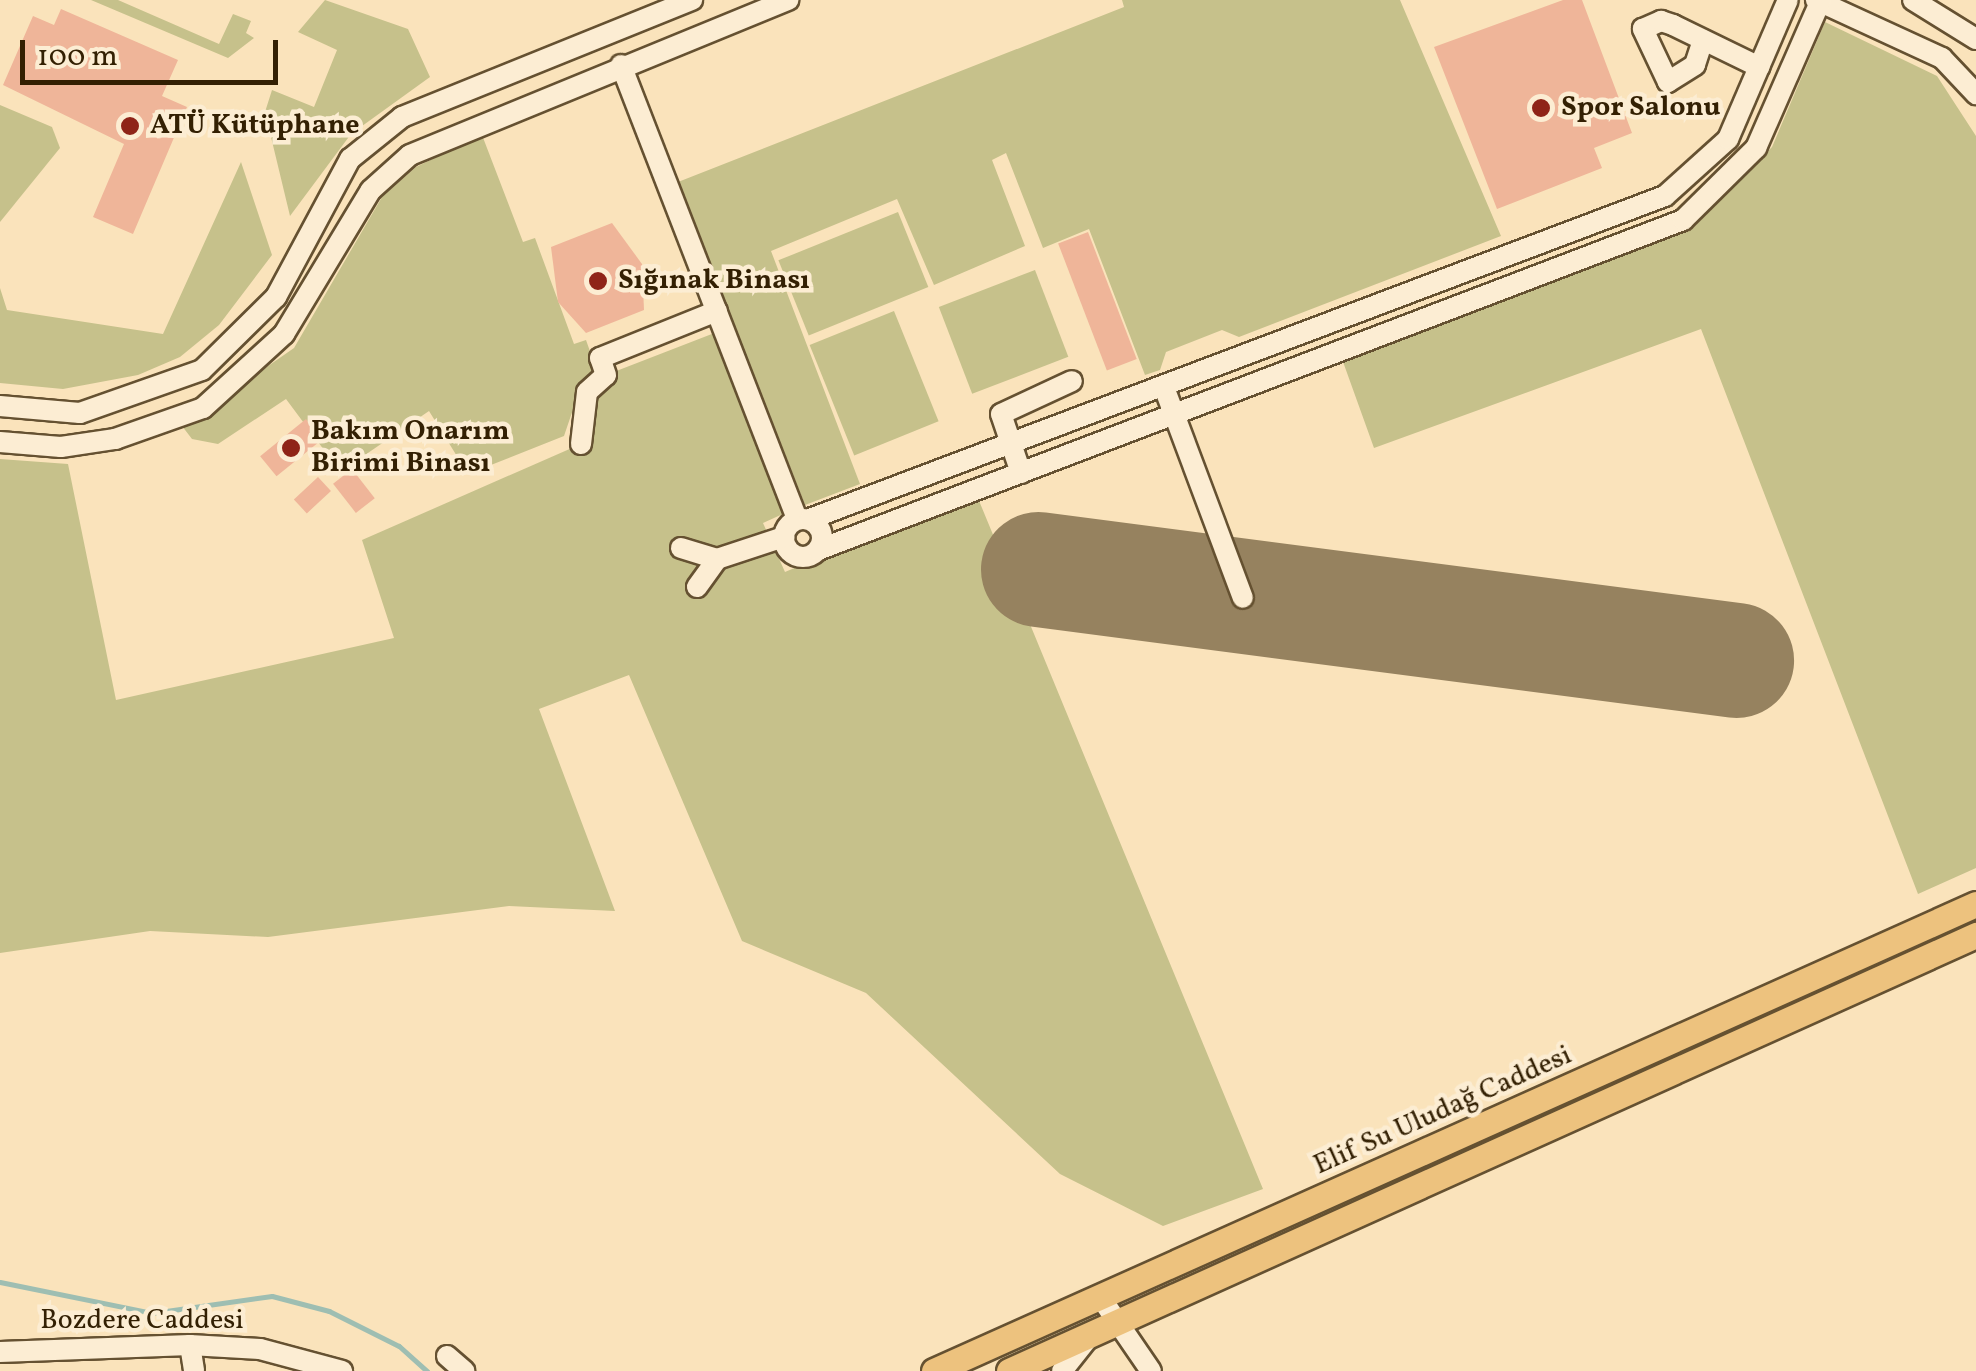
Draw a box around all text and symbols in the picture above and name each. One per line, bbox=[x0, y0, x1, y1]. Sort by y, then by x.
scale bar bbox=[25, 20, 282, 82]
text: 100 m bbox=[37, 36, 118, 78]
place label: Spor Salonu bbox=[1561, 91, 1720, 125]
marker: Spor Salonu bbox=[1530, 97, 1552, 119]
place label: ATÜ Kütüphane bbox=[150, 109, 359, 143]
marker: ATÜ Kütüphane bbox=[119, 115, 141, 137]
place label: Sığınak Binası bbox=[618, 264, 810, 298]
marker: Sığınak Binası bbox=[587, 270, 609, 292]
place label: Bakım Onarım Birimi Binası bbox=[311, 415, 509, 481]
marker: Bakım Onarım Birimi Binası bbox=[280, 437, 302, 459]
street label: Elif Su Uludağ Caddesi bbox=[1310, 1040, 1576, 1182]
street label: Bozdere Caddesi bbox=[40, 1304, 244, 1338]

